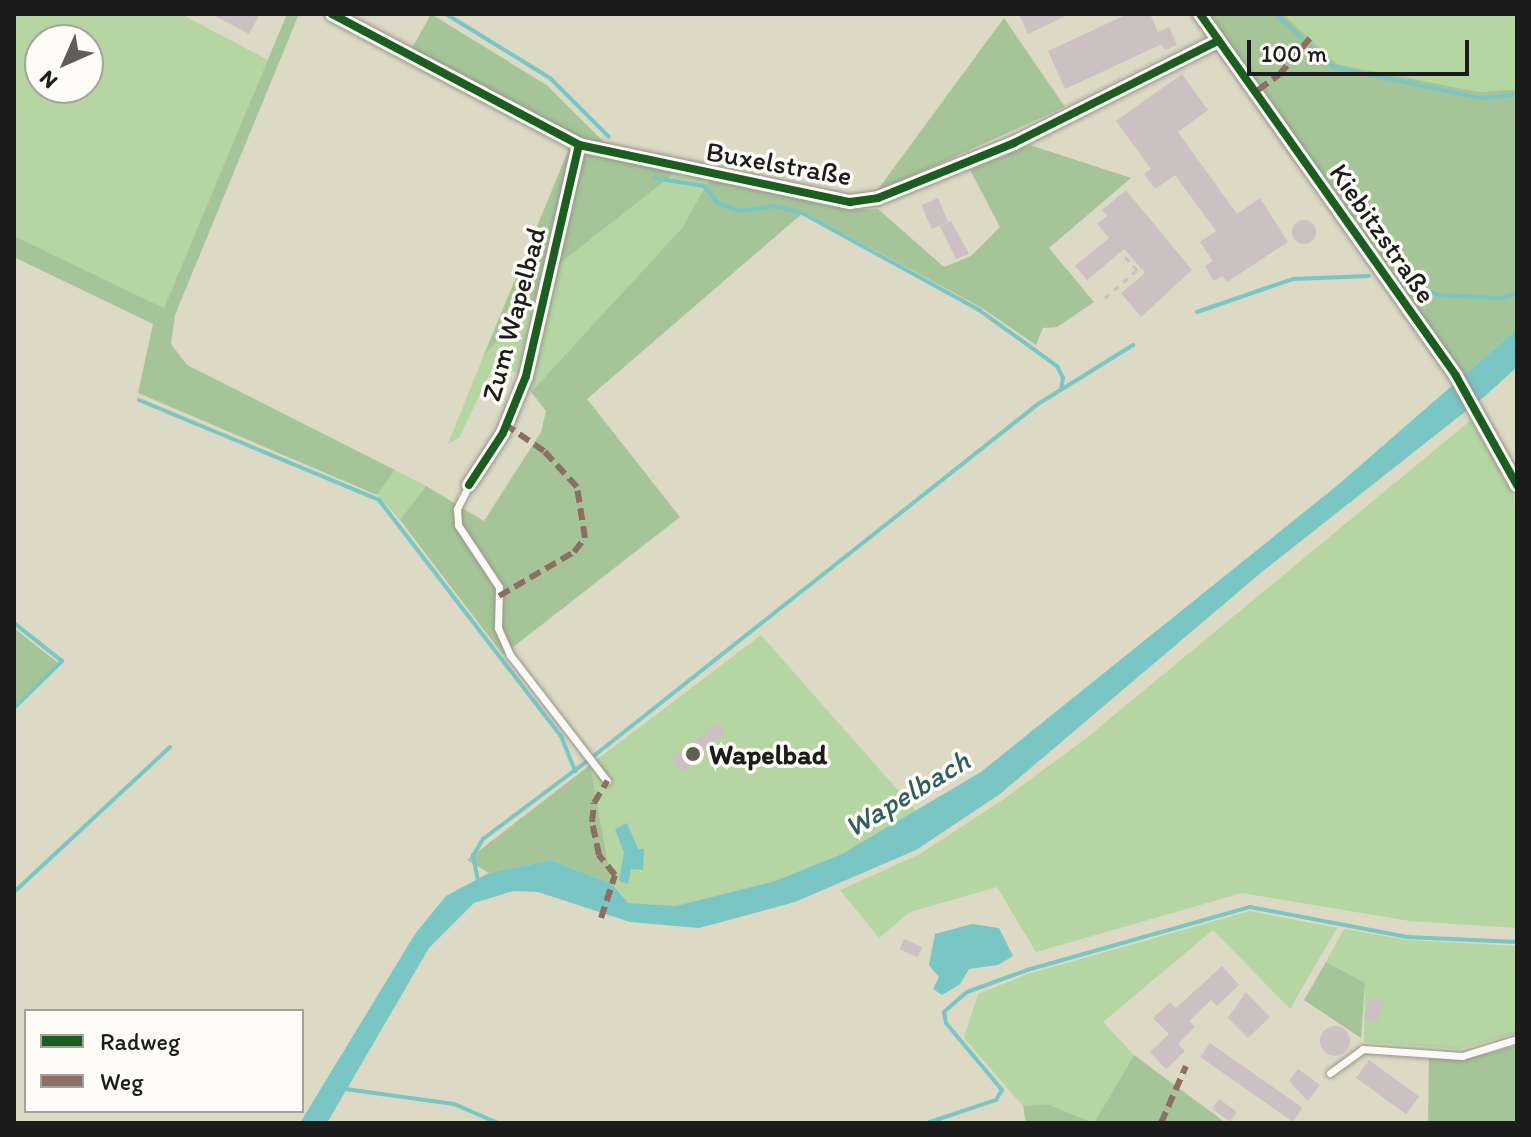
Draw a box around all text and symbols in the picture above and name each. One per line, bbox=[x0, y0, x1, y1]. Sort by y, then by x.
north arrow bbox=[24, 24, 104, 104]
scale bar bbox=[1251, 24, 1473, 74]
text: 100 m bbox=[1261, 39, 1327, 68]
text: N bbox=[33, 65, 63, 95]
street label: Buxelstraße bbox=[704, 134, 854, 192]
street label: Kiebitzstraße bbox=[1323, 157, 1443, 309]
street label: Zum Wapelbad bbox=[474, 223, 552, 405]
place label: Wapelbad bbox=[709, 737, 827, 771]
water label: Wapelbach bbox=[838, 743, 976, 845]
marker: Wapelbad bbox=[684, 745, 702, 763]
legend bbox=[24, 1009, 304, 1113]
text: Radweg bbox=[100, 1027, 180, 1056]
text: Weg bbox=[100, 1067, 143, 1096]

